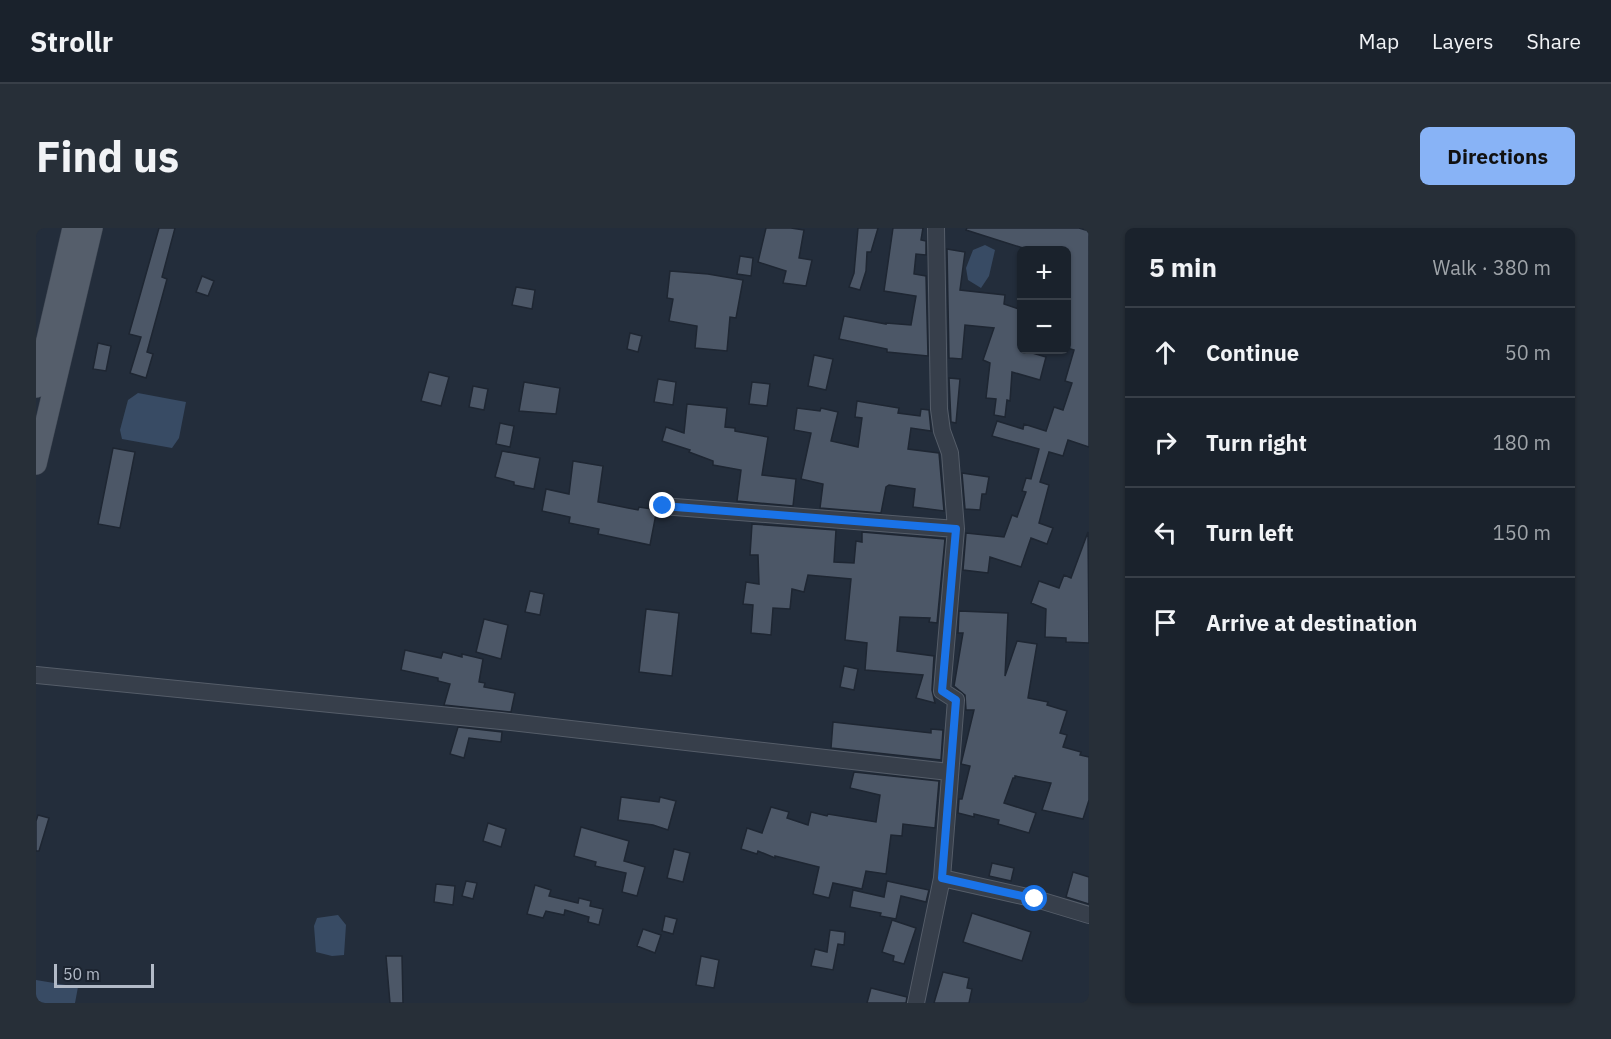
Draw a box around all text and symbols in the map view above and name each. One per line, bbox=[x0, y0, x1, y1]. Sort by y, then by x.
text: Strollr bbox=[30, 23, 113, 60]
text: Map bbox=[1359, 27, 1399, 55]
text: Layers bbox=[1432, 27, 1494, 55]
text: Share bbox=[1527, 27, 1581, 55]
button: Directions bbox=[1420, 127, 1575, 185]
text: Find us bbox=[36, 129, 179, 184]
map controls bbox=[1017, 246, 1071, 354]
button: + bbox=[1017, 246, 1071, 300]
text: 5 min bbox=[1149, 250, 1217, 284]
text: Walk · 380 m bbox=[1433, 254, 1551, 281]
button: − bbox=[1017, 300, 1071, 354]
icon: ahead bbox=[1149, 336, 1182, 369]
text: Continue bbox=[1206, 338, 1299, 367]
text: 50 m bbox=[1505, 339, 1551, 366]
icon: right bbox=[1149, 426, 1182, 459]
text: Turn right bbox=[1206, 428, 1307, 457]
text: 180 m bbox=[1493, 429, 1551, 456]
route end bbox=[649, 492, 675, 518]
icon: left bbox=[1149, 516, 1182, 549]
text: Turn left bbox=[1206, 518, 1294, 547]
text: 150 m bbox=[1493, 519, 1551, 546]
icon: arrive bbox=[1149, 606, 1182, 639]
text: Arrive at destination bbox=[1206, 608, 1417, 637]
route start bbox=[1021, 885, 1047, 911]
scale bar bbox=[54, 961, 154, 988]
text: 50 m bbox=[63, 964, 100, 984]

